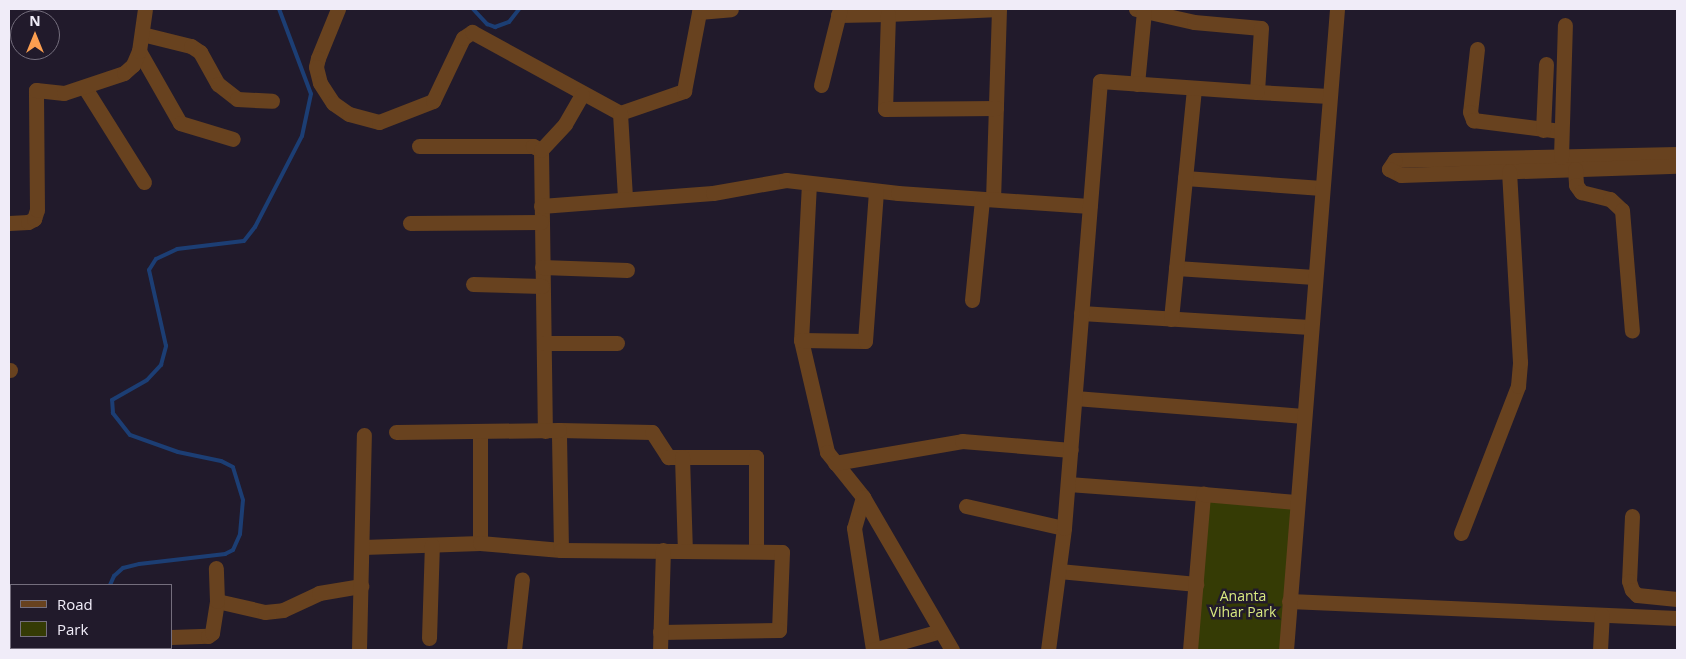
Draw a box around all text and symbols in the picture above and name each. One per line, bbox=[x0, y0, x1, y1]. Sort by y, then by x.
north arrow bbox=[10, 10, 60, 60]
text: N bbox=[29, 11, 41, 30]
legend bbox=[10, 584, 172, 649]
park label: Ananta Vihar Park bbox=[1210, 588, 1276, 620]
text: Road bbox=[57, 594, 93, 614]
text: Park bbox=[57, 619, 88, 639]

